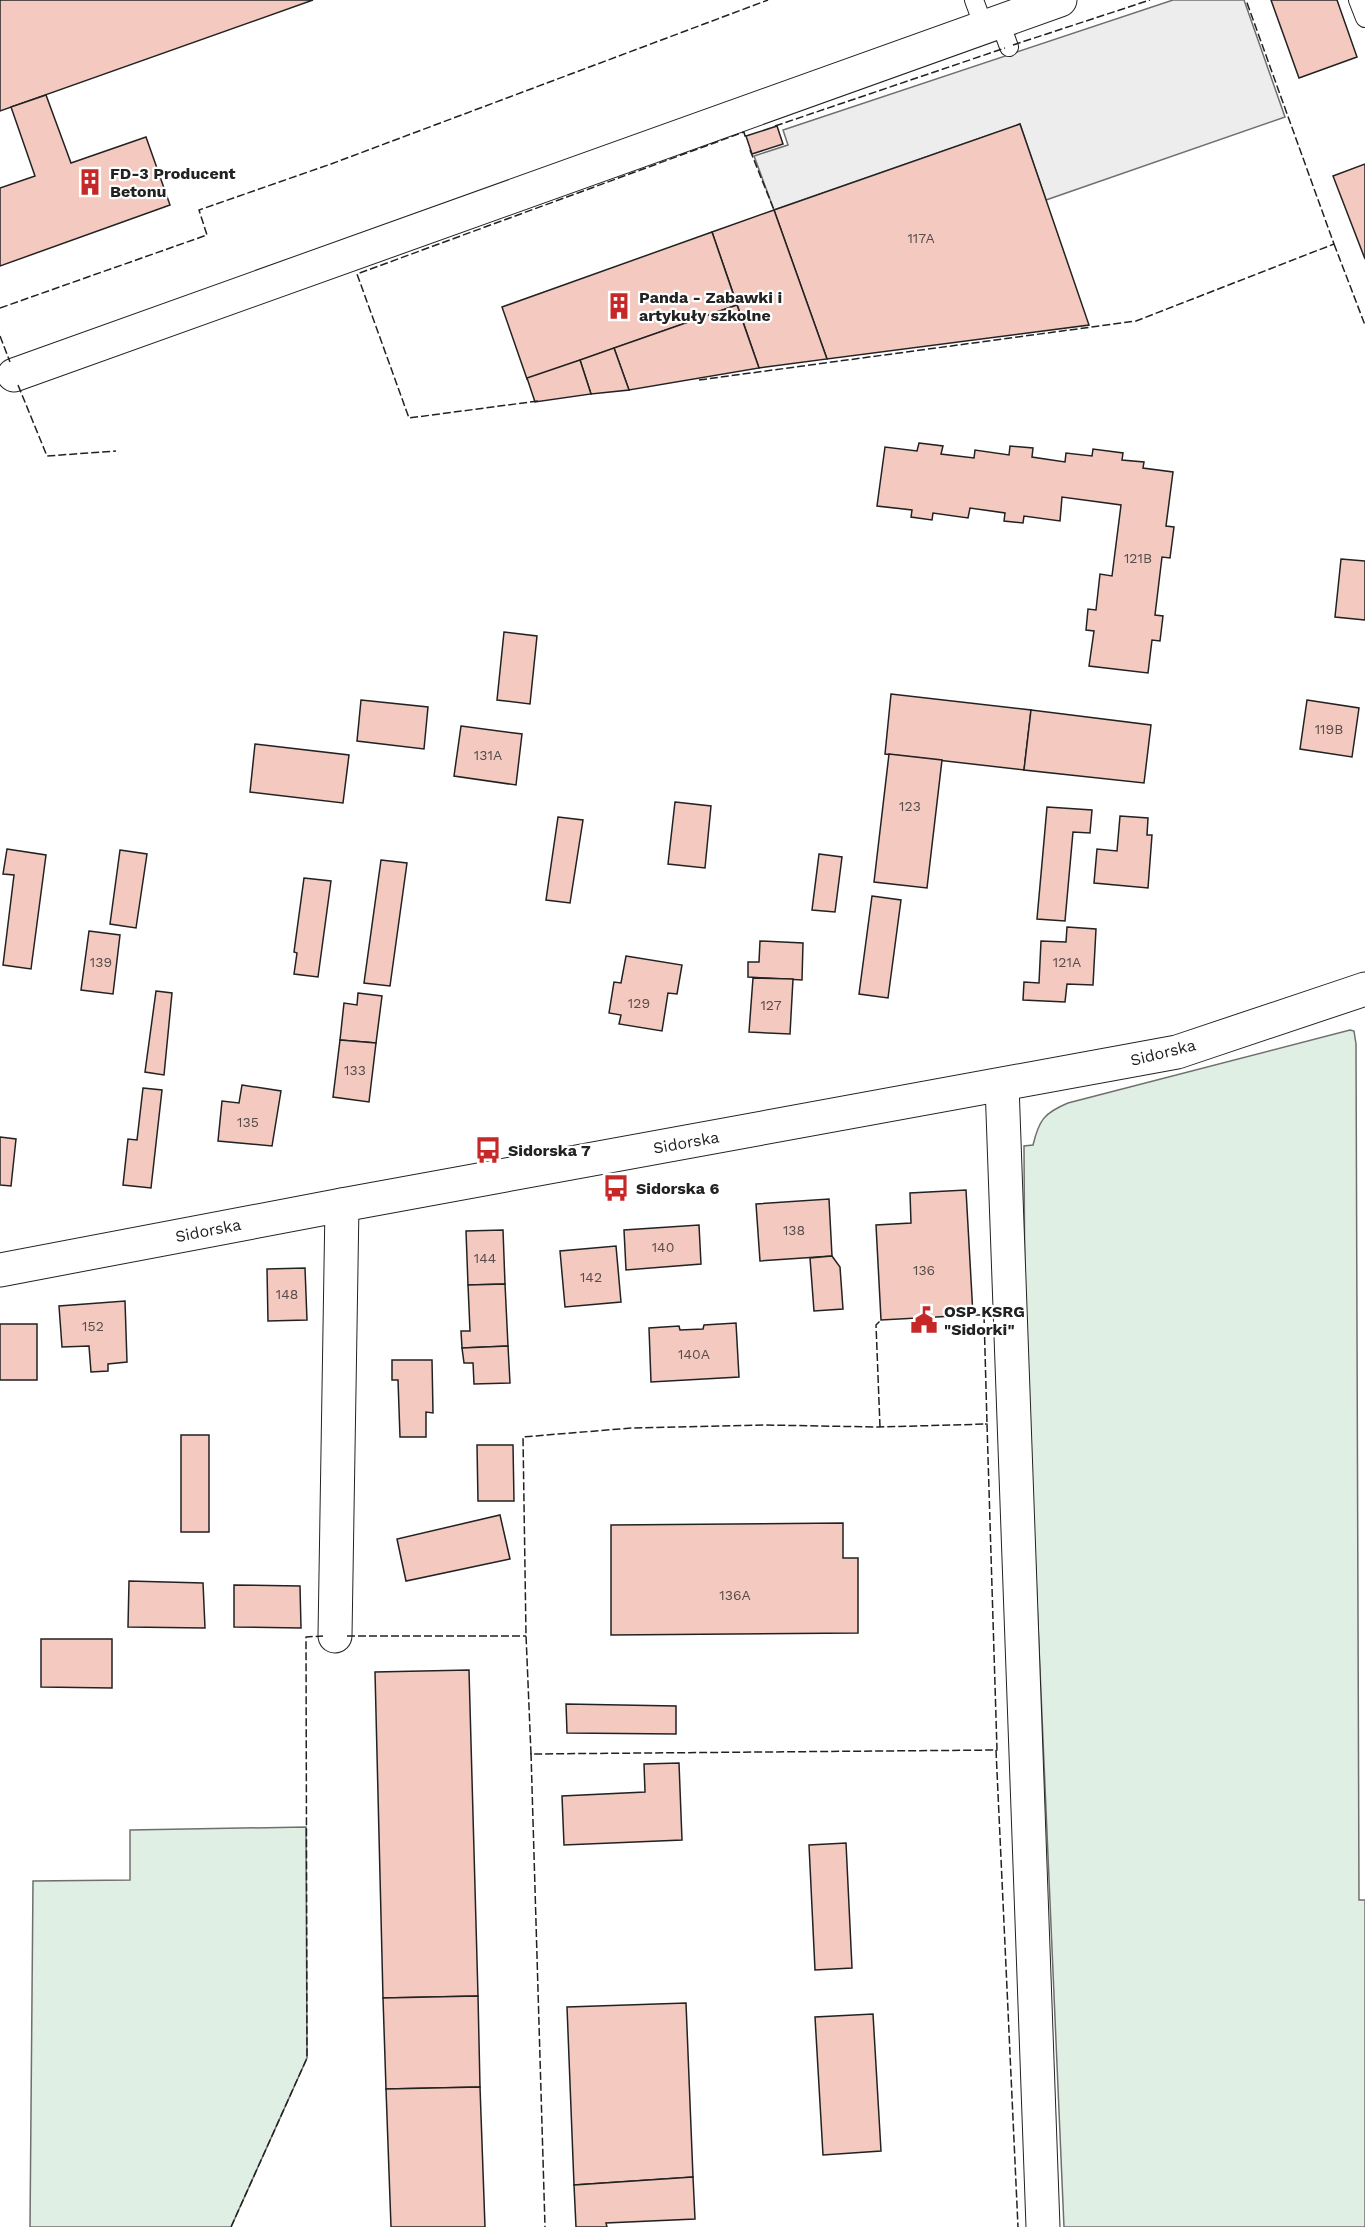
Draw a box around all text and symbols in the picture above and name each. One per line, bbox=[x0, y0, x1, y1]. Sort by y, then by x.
place label: FD-3 Producent Betonu bbox=[110, 164, 236, 201]
building icon: FD-3 Producent Betonu bbox=[75, 167, 105, 197]
house number: 117A bbox=[907, 230, 935, 246]
place label: Panda - Zabawki i artykuły szkolne bbox=[639, 288, 782, 325]
building icon: Panda - Zabawki i artykuły szkolne bbox=[604, 291, 634, 321]
house number: 121B bbox=[1124, 550, 1152, 566]
house number: 119B bbox=[1315, 721, 1343, 737]
house number: 131A bbox=[474, 747, 502, 763]
house number: 123 bbox=[899, 798, 921, 814]
house number: 139 bbox=[90, 954, 112, 970]
house number: 121A bbox=[1053, 954, 1081, 970]
house number: 129 bbox=[628, 995, 650, 1011]
house number: 127 bbox=[760, 997, 782, 1013]
street label: Sidorska bbox=[1128, 1035, 1198, 1070]
house number: 133 bbox=[344, 1062, 366, 1078]
house number: 135 bbox=[237, 1114, 259, 1130]
street label: Sidorska bbox=[652, 1127, 721, 1158]
bus stop icon: Sidorska 7 bbox=[473, 1135, 503, 1165]
place label: Sidorska 7 bbox=[508, 1141, 591, 1160]
bus stop icon: Sidorska 6 bbox=[601, 1173, 631, 1203]
place label: Sidorska 6 bbox=[636, 1179, 719, 1198]
street label: Sidorska bbox=[174, 1215, 243, 1246]
house number: 138 bbox=[783, 1222, 805, 1238]
house number: 140 bbox=[652, 1239, 674, 1255]
house number: 144 bbox=[474, 1250, 496, 1266]
house number: 136 bbox=[913, 1262, 935, 1278]
house number: 142 bbox=[580, 1269, 602, 1285]
house number: 148 bbox=[276, 1286, 298, 1302]
place label: OSP KSRG "Sidorki" bbox=[944, 1302, 1025, 1339]
public building icon: OSP KSRG "Sidorki" bbox=[909, 1305, 939, 1335]
house number: 152 bbox=[82, 1318, 104, 1334]
house number: 140A bbox=[678, 1346, 710, 1362]
house number: 136A bbox=[719, 1587, 751, 1603]

